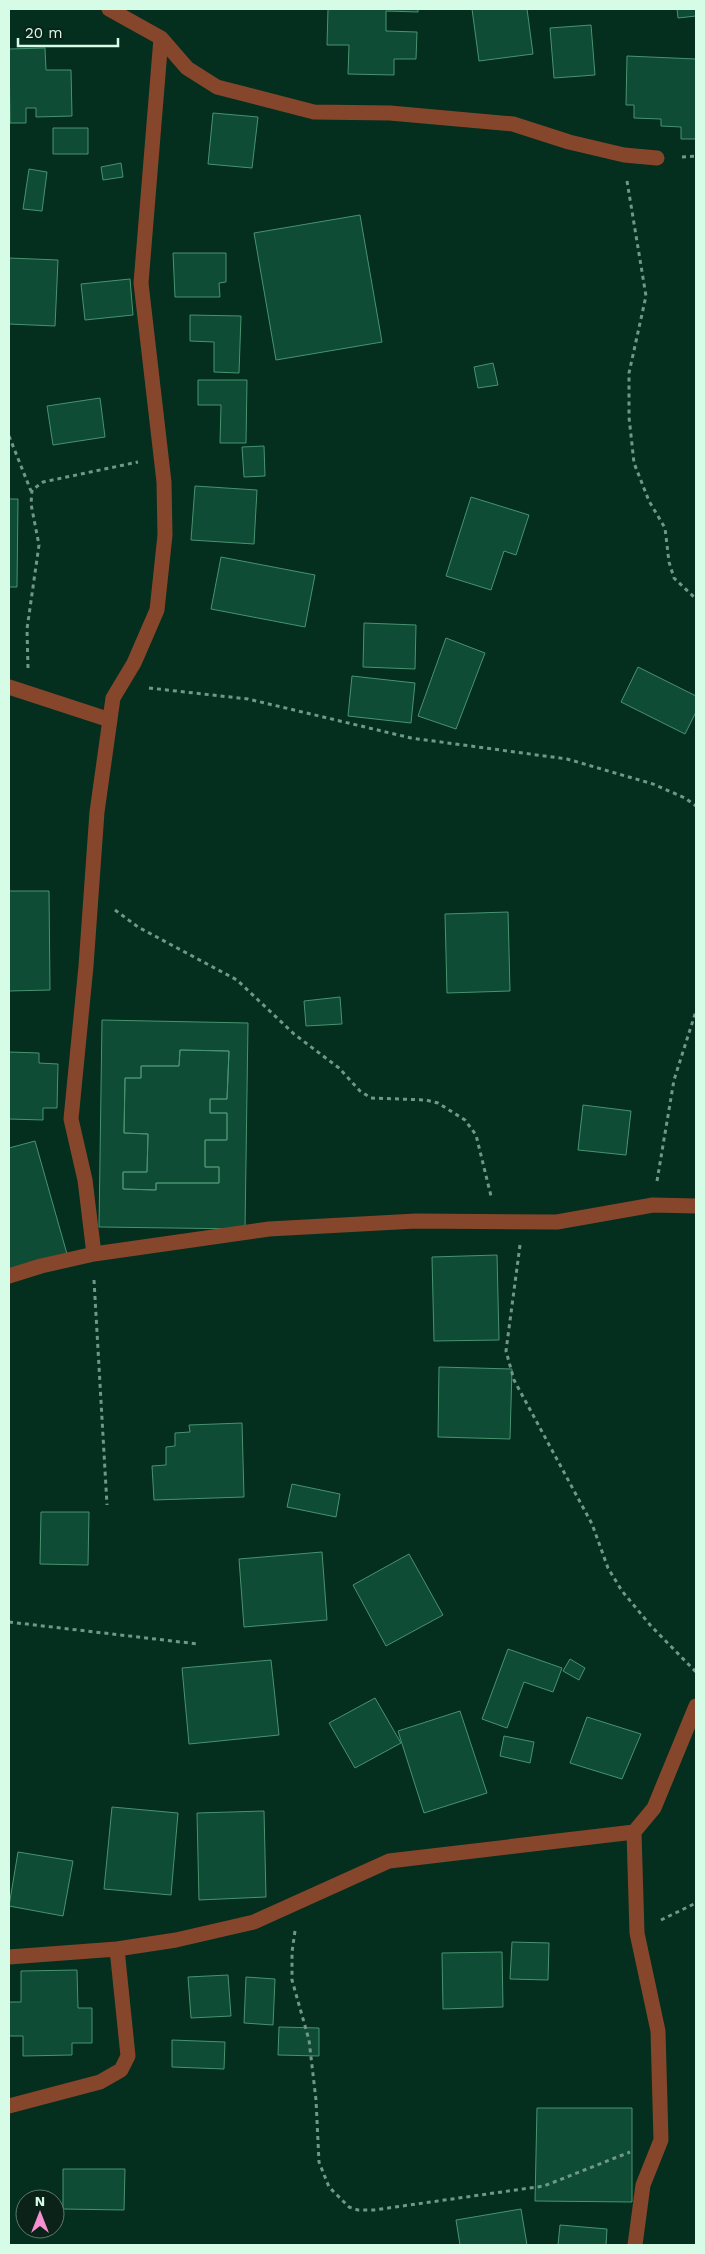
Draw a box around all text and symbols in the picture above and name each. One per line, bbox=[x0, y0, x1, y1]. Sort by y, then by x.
scale bar bbox=[18, 15, 118, 47]
text: 20 m bbox=[25, 24, 63, 42]
north arrow bbox=[15, 2189, 65, 2239]
text: N bbox=[35, 2193, 45, 2209]

